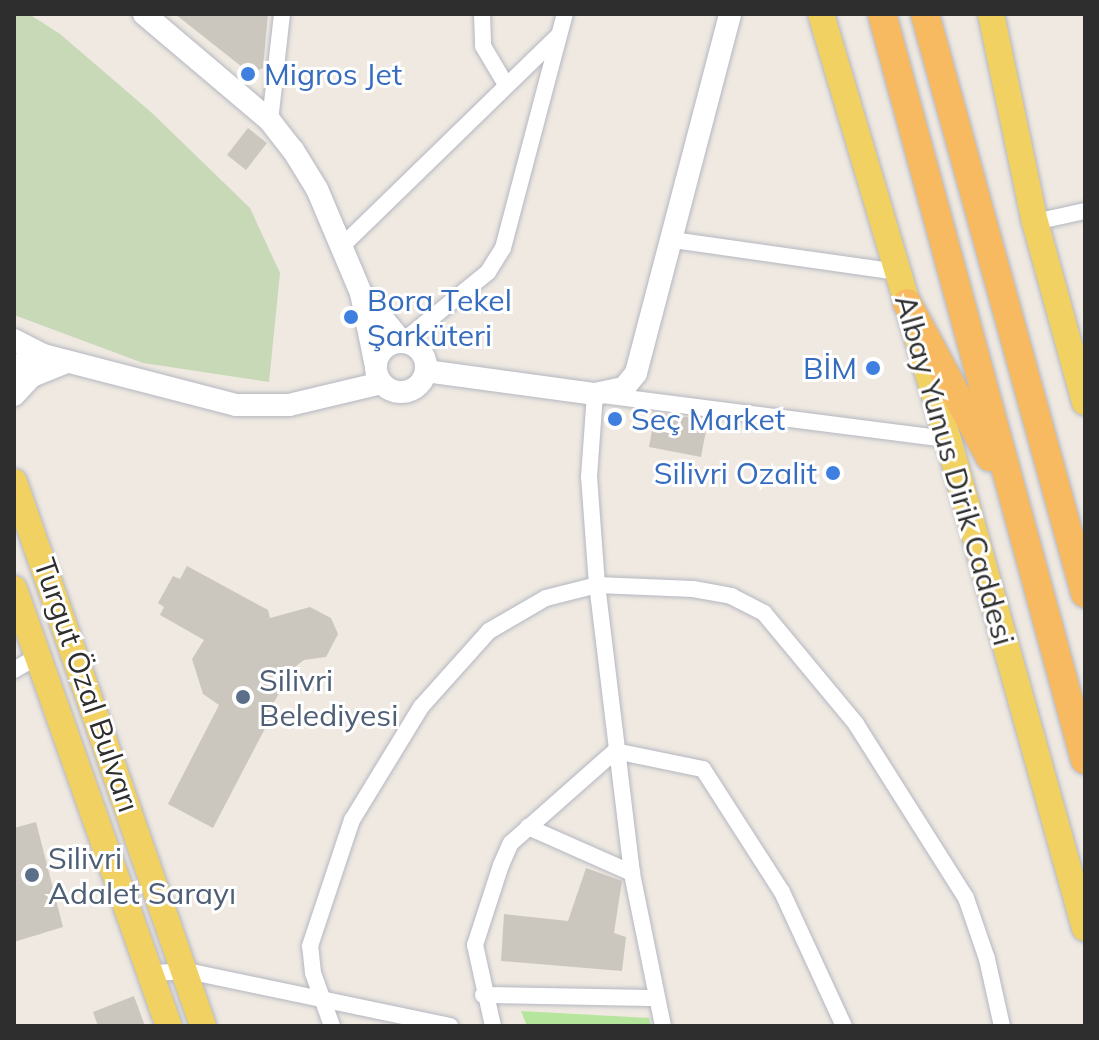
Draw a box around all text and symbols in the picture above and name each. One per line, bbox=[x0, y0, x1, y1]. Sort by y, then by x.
place label: Migros Jet bbox=[264, 56, 402, 92]
marker: Migros Jet bbox=[239, 65, 257, 83]
place label: Bora Tekel Şarküteri bbox=[367, 282, 512, 352]
street label: Albay Yunus Dirik Caddesi bbox=[888, 291, 1022, 649]
marker: Bora Tekel Şarküteri bbox=[342, 308, 360, 326]
place label: BİM bbox=[803, 350, 857, 386]
marker: BİM bbox=[864, 359, 882, 377]
place label: Seç Market bbox=[631, 401, 785, 437]
marker: Seç Market bbox=[606, 410, 624, 428]
place label: Silivri Ozalit bbox=[654, 455, 817, 491]
marker: Silivri Ozalit bbox=[824, 464, 842, 482]
street label: Turgut Özal Bulvarı bbox=[27, 554, 147, 816]
place label: Silivri Belediyesi bbox=[259, 662, 398, 732]
marker: Silivri Belediyesi bbox=[234, 688, 252, 706]
place label: Silivri Adalet Sarayı bbox=[48, 840, 236, 910]
marker: Silivri Adalet Sarayı bbox=[23, 866, 41, 884]

